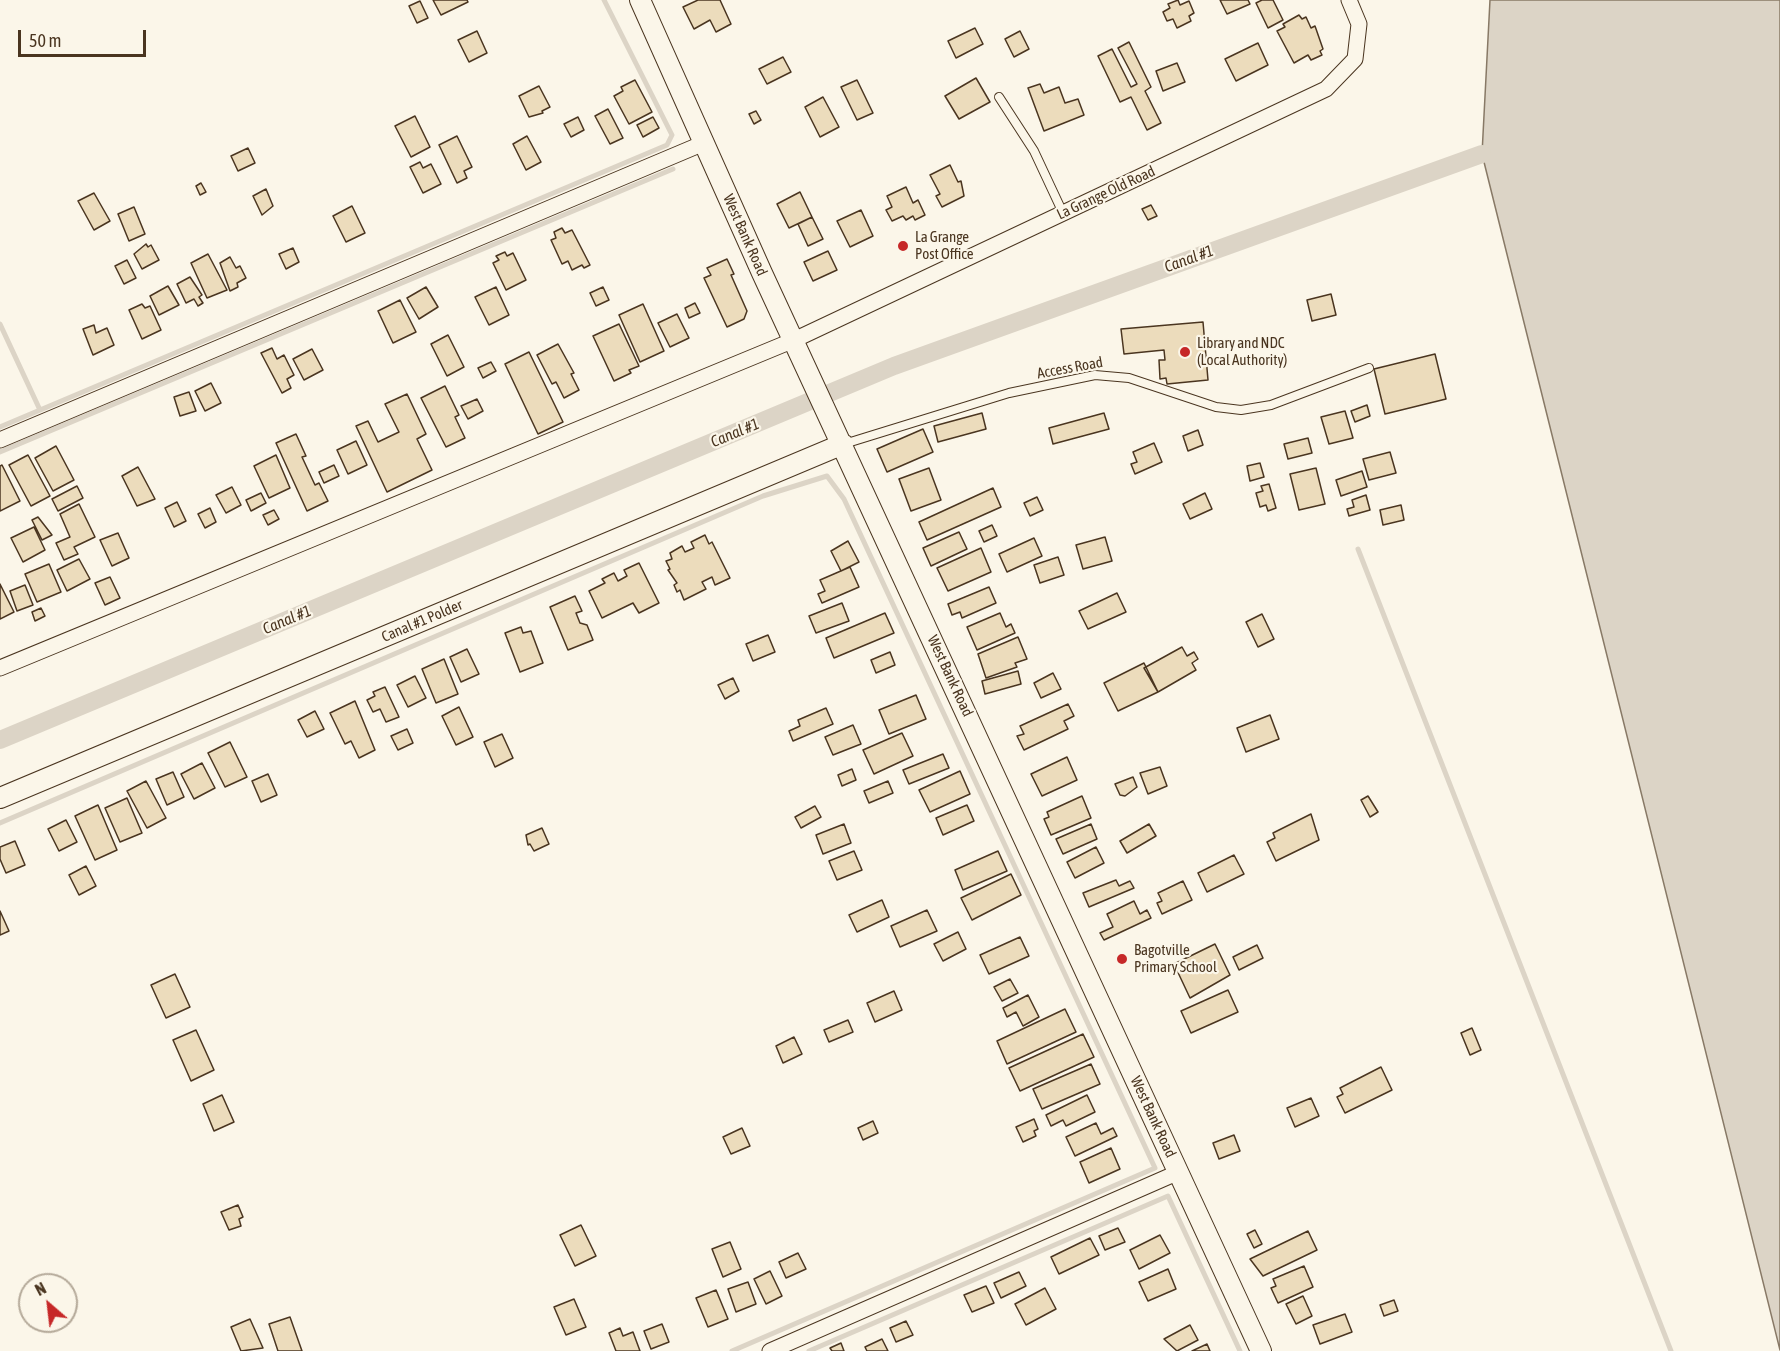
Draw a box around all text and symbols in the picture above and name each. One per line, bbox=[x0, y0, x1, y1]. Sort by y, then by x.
scale bar bbox=[21, 18, 148, 56]
text: 50 m bbox=[29, 30, 61, 51]
street label: La Grange Old Road bbox=[1054, 162, 1158, 224]
street label: West Bank Road bbox=[719, 191, 771, 279]
place label: La Grange Post Office bbox=[915, 228, 974, 263]
marker: La Grange Post Office bbox=[896, 239, 910, 253]
water label: Canal #1 bbox=[1162, 241, 1216, 277]
place label: Library and NDC (Local Authority) bbox=[1197, 334, 1287, 369]
marker: Library and NDC (Local Authority) bbox=[1178, 345, 1192, 359]
street label: Access Road bbox=[1036, 353, 1104, 383]
water label: Canal #1 bbox=[708, 414, 762, 452]
street label: Canal #1 Polder bbox=[379, 596, 465, 646]
water label: Canal #1 bbox=[260, 601, 314, 639]
street label: West Bank Road bbox=[923, 633, 977, 719]
place label: Bagotville Primary School bbox=[1134, 941, 1217, 976]
marker: Bagotville Primary School bbox=[1115, 952, 1129, 966]
street label: West Bank Road bbox=[1126, 1074, 1180, 1160]
north arrow bbox=[18, 1273, 78, 1333]
text: N bbox=[32, 1279, 49, 1299]

